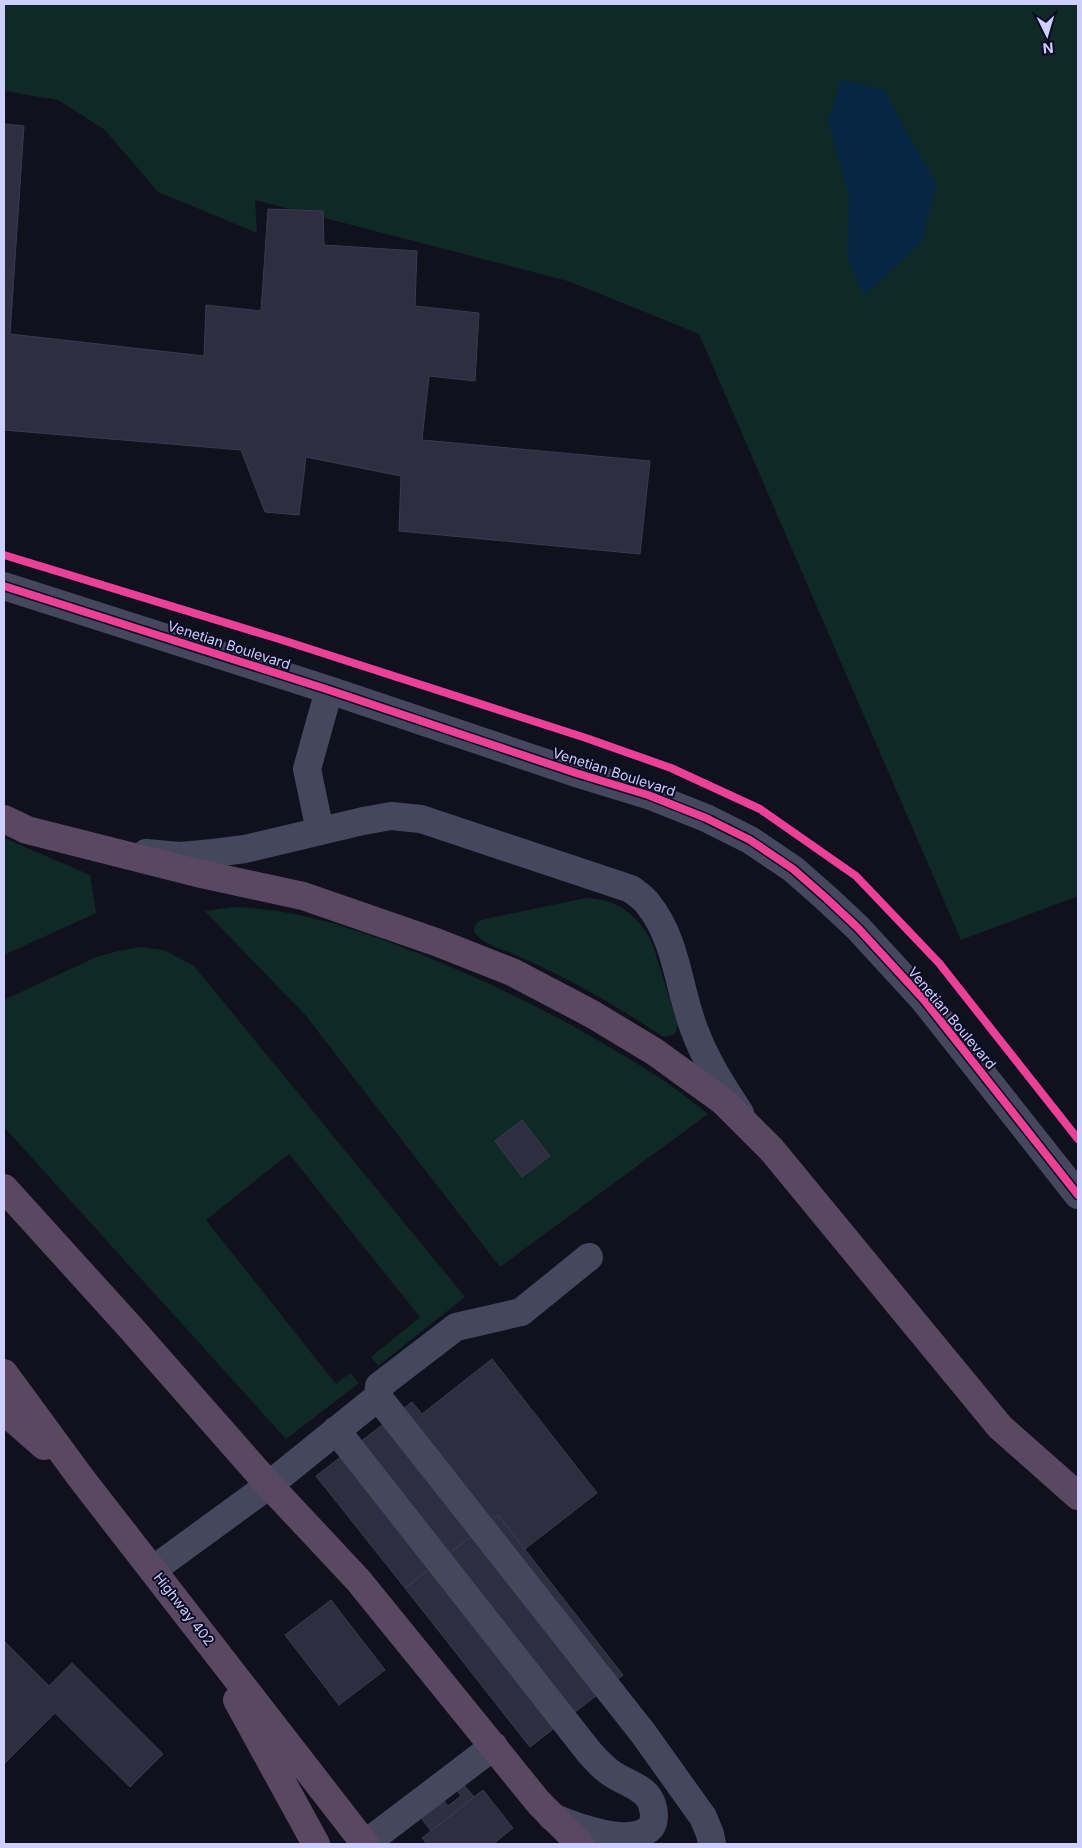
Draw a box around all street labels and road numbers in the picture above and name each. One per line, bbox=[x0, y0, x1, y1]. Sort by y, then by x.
street label: Venetian Boulevard bbox=[166, 617, 293, 672]
street label: Venetian Boulevard bbox=[551, 744, 678, 799]
street label: Venetian Boulevard bbox=[905, 963, 1000, 1072]
street label: Highway 402 bbox=[151, 1569, 218, 1649]

